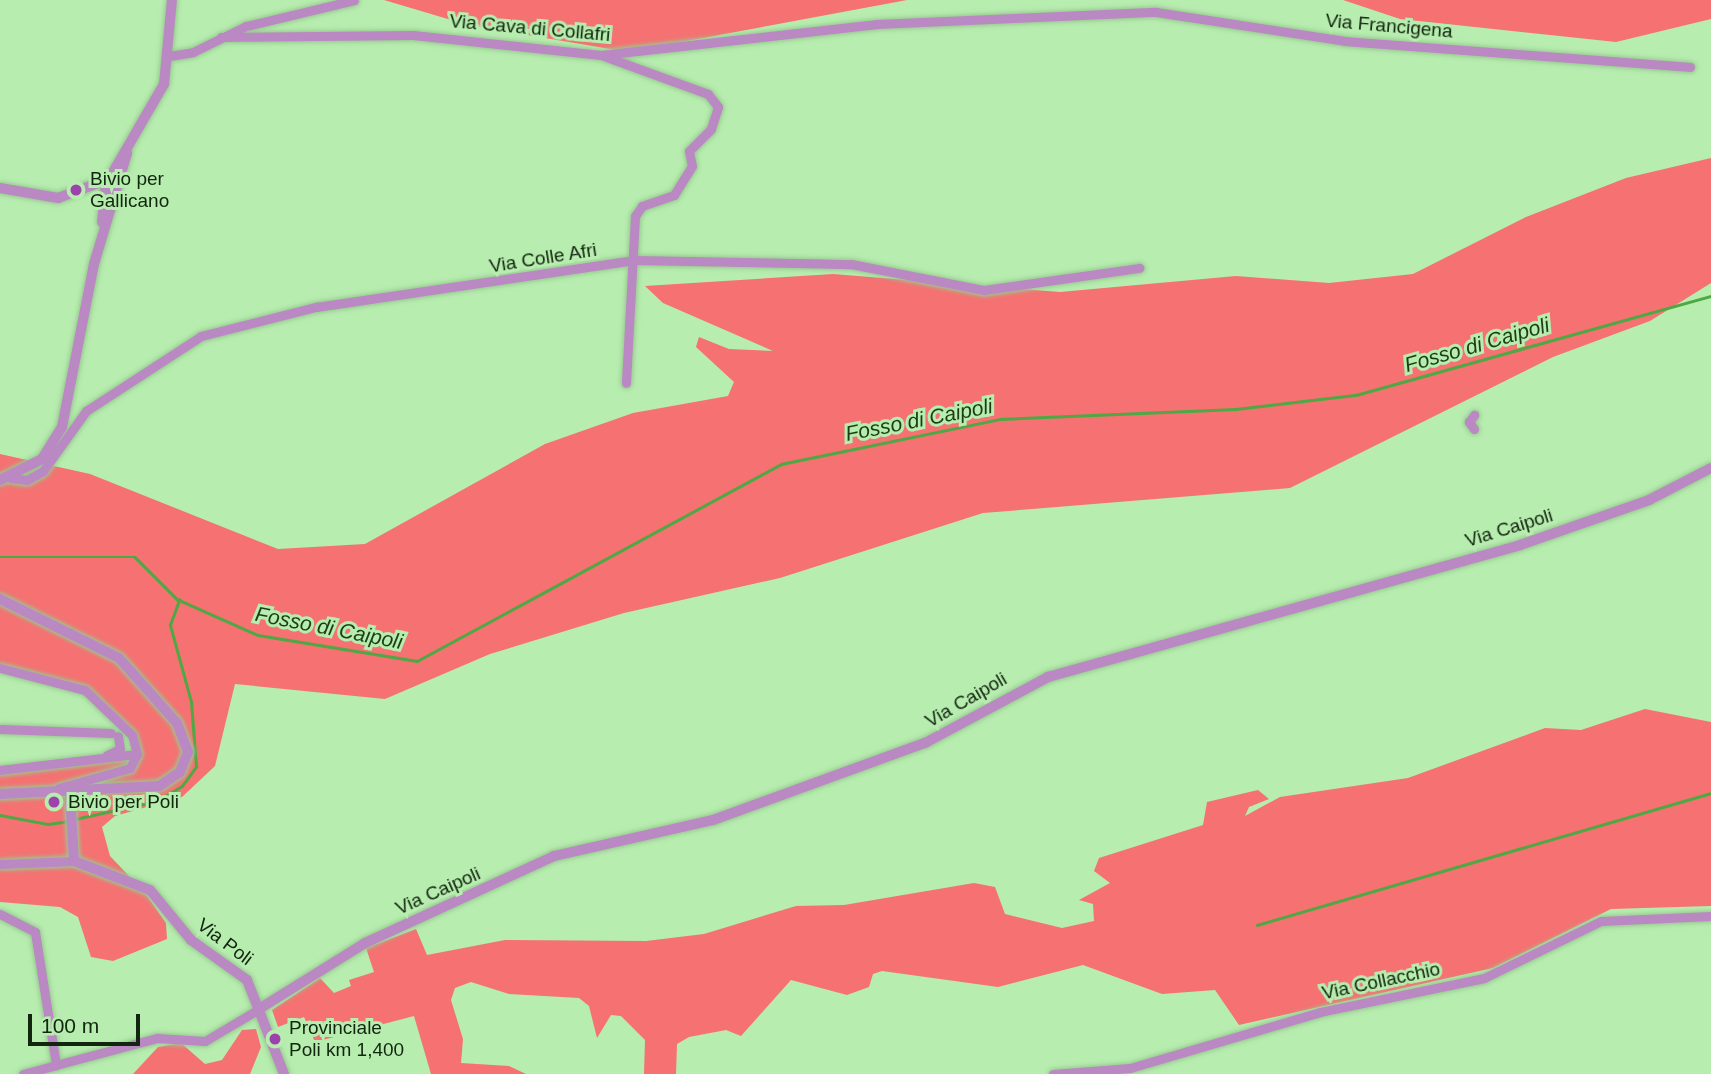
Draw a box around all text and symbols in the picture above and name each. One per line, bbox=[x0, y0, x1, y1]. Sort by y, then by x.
street label: Via Francigena bbox=[1325, 9, 1453, 43]
street label: Via Cava di Collafri bbox=[449, 10, 611, 46]
place label: Bivio per Gallicano bbox=[90, 168, 169, 212]
marker: Bivio per Gallicano bbox=[68, 182, 84, 198]
street label: Via Colle Afri bbox=[487, 238, 599, 278]
water label: Fosso di Caipoli bbox=[1402, 312, 1552, 378]
water label: Fosso di Caipoli bbox=[843, 393, 995, 447]
street label: Via Caipoli bbox=[1462, 504, 1556, 552]
water label: Fosso di Caipoli bbox=[253, 601, 405, 655]
street label: Via Caipoli bbox=[921, 668, 1011, 732]
place label: Bivio per Poli bbox=[68, 791, 179, 813]
marker: Bivio per Poli bbox=[46, 794, 62, 810]
street label: Via Caipoli bbox=[392, 862, 484, 920]
street label: Via Poli bbox=[193, 914, 257, 970]
street label: Via Collacchio bbox=[1320, 957, 1442, 1005]
scale bar bbox=[32, 1000, 144, 1044]
text: 100 m bbox=[41, 1014, 99, 1037]
place label: Provinciale Poli km 1,400 bbox=[289, 1017, 404, 1061]
marker: Provinciale Poli km 1,400 bbox=[267, 1031, 283, 1047]

